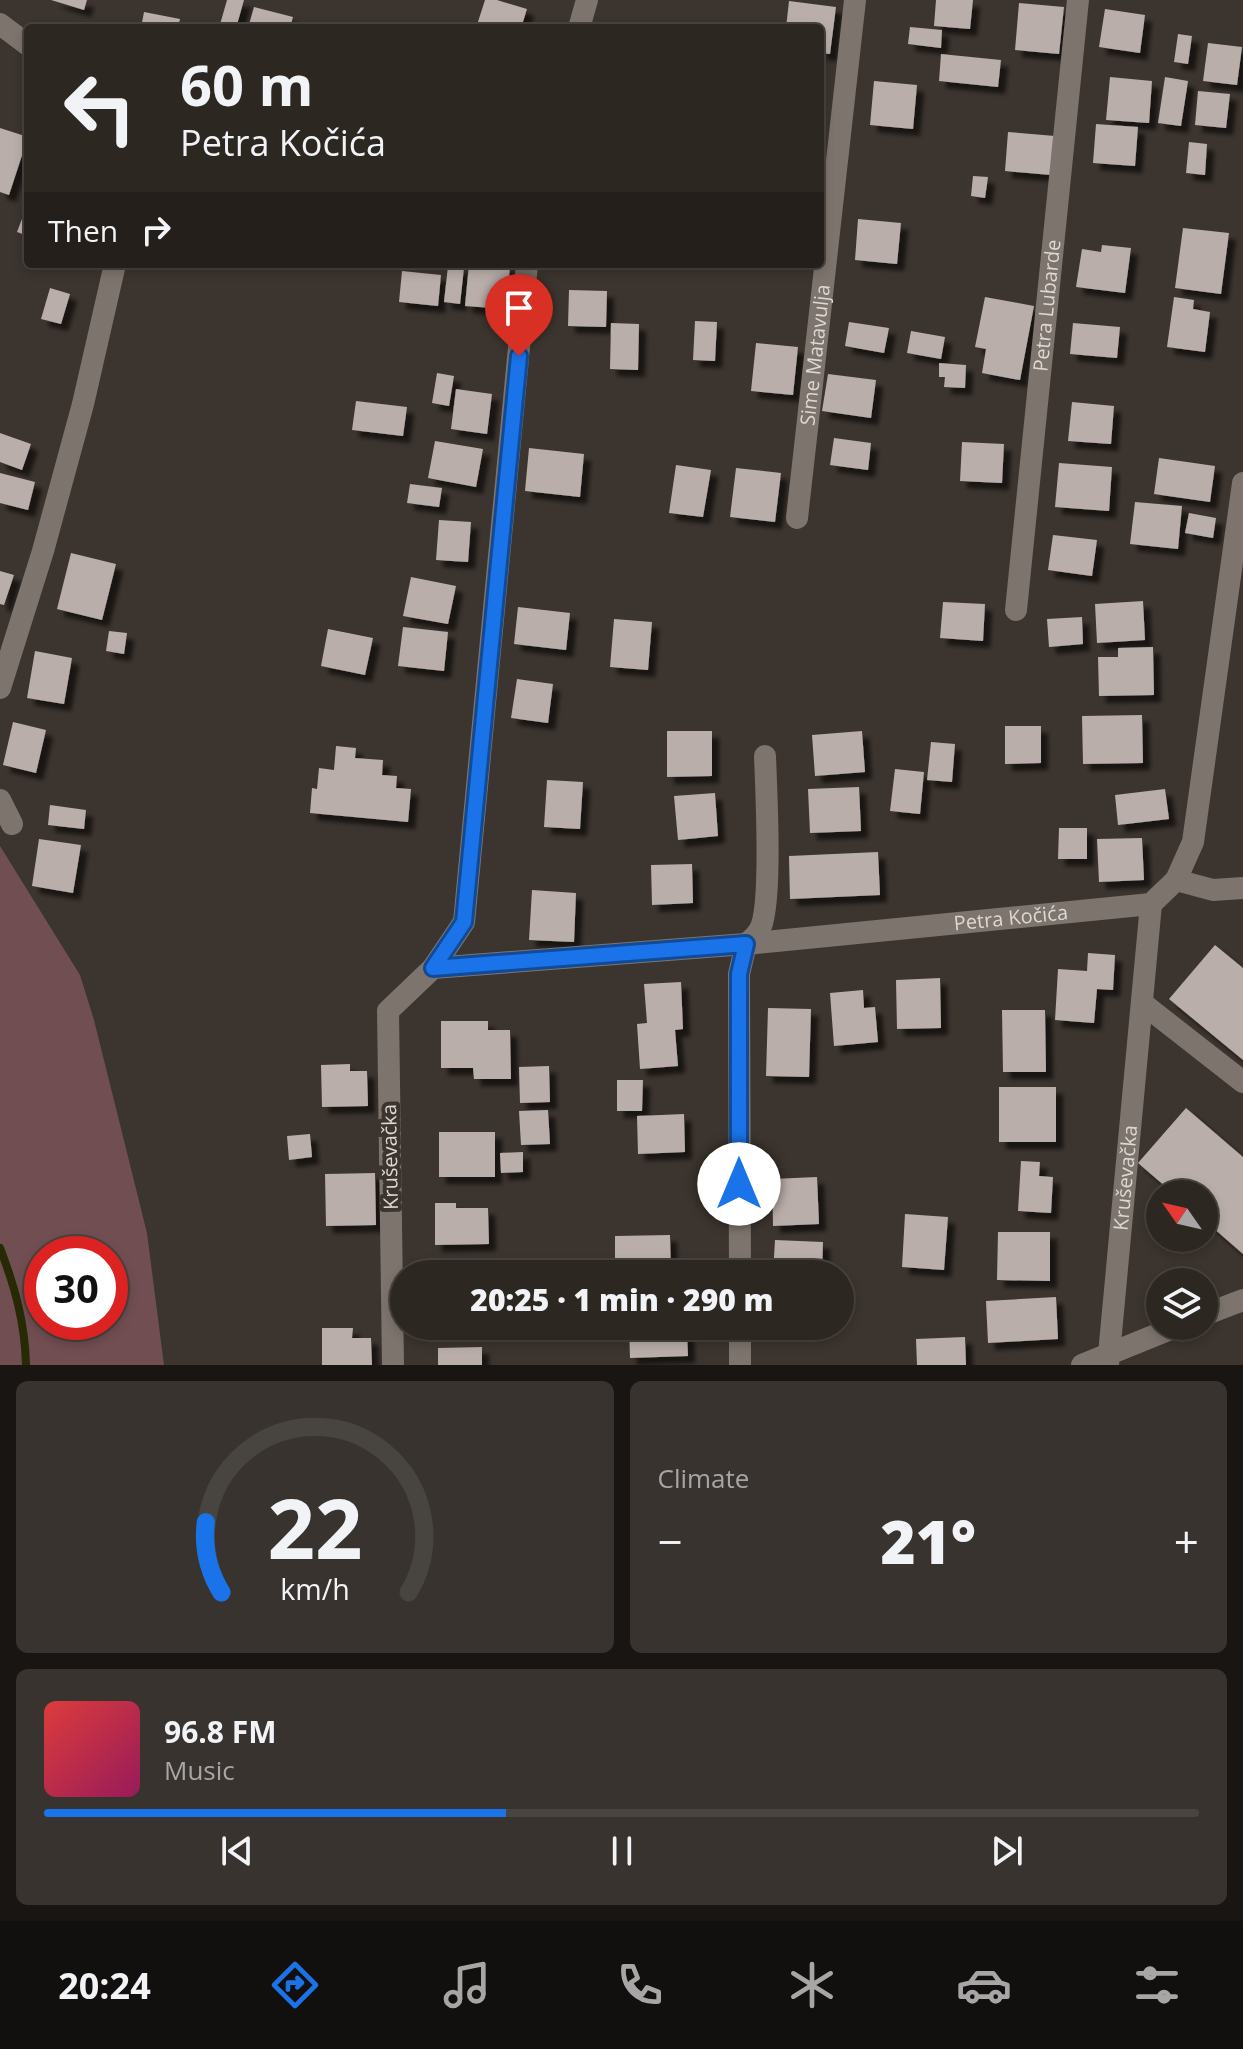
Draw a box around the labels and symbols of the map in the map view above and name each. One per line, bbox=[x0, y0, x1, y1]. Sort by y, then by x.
street label: Petra Lubarde bbox=[1026, 238, 1067, 373]
pin bbox=[485, 274, 553, 356]
street label: Sime Matavulja bbox=[793, 283, 836, 427]
street label: Petra Kočića bbox=[952, 898, 1069, 936]
street label: Kruševačka bbox=[375, 1104, 404, 1210]
street label: Kruševačka bbox=[1107, 1124, 1143, 1232]
position arrow bbox=[697, 1142, 781, 1226]
north arrow bbox=[1146, 1180, 1218, 1252]
speed limit sign: 30 bbox=[24, 1236, 128, 1340]

